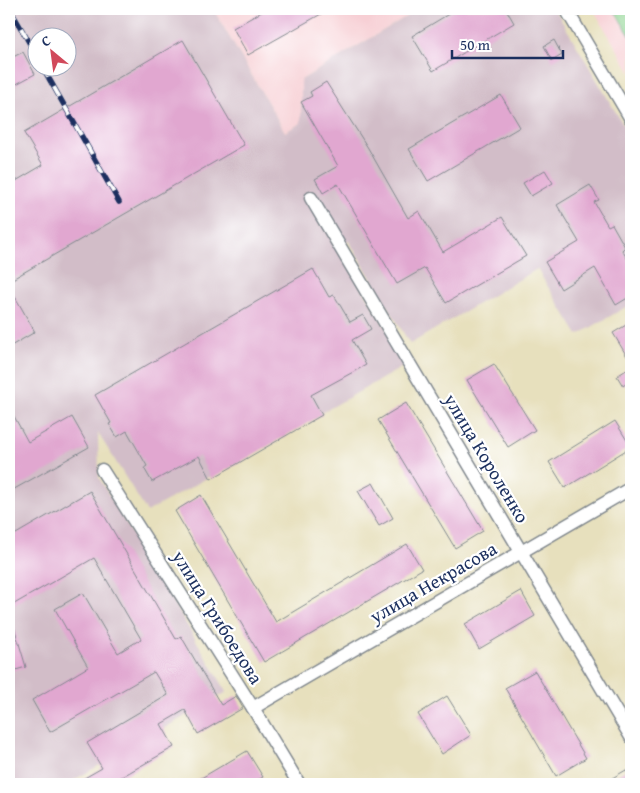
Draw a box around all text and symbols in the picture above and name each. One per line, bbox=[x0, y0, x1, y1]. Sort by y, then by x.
north arrow bbox=[28, 28, 78, 78]
scale bar bbox=[452, 28, 564, 60]
text: С bbox=[37, 30, 54, 51]
text: 50 m bbox=[460, 34, 491, 55]
street label: улица Короленко bbox=[437, 387, 537, 528]
street label: улица Некрасова bbox=[363, 534, 502, 630]
street label: улица Грибоедова bbox=[165, 544, 270, 689]

